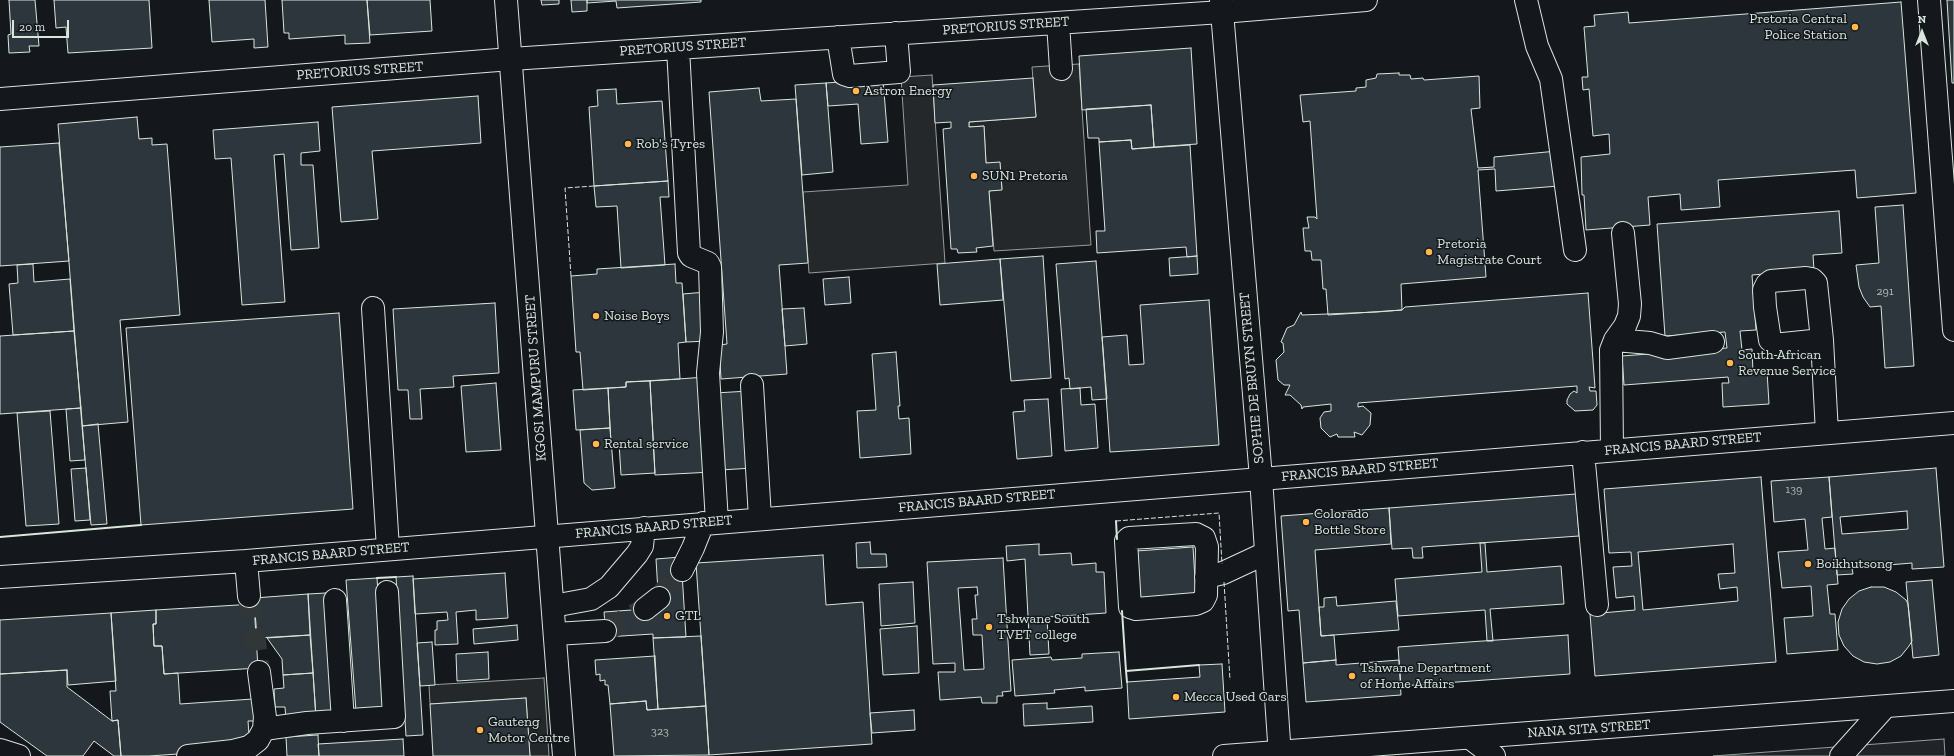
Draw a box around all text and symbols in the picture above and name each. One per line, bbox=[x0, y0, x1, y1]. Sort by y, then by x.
place label: Pretoria Central Police Station bbox=[1749, 11, 1847, 44]
scale bar bbox=[14, 12, 71, 38]
north arrow bbox=[1902, 12, 1942, 52]
street label: PRETORIUS STREET bbox=[942, 13, 1070, 39]
text: N bbox=[1918, 13, 1926, 26]
text: 20 m bbox=[19, 20, 45, 34]
marker: Pretoria Central Police Station bbox=[1850, 22, 1860, 32]
street label: PRETORIUS STREET bbox=[619, 34, 747, 60]
street label: PRETORIUS STREET bbox=[296, 58, 424, 84]
place label: Astron Energy bbox=[864, 83, 952, 99]
marker: Astron Energy bbox=[851, 86, 861, 96]
place label: Rob's Tyres bbox=[636, 136, 705, 152]
marker: Rob's Tyres bbox=[623, 139, 633, 149]
place label: SUN1 Pretoria bbox=[982, 168, 1068, 184]
marker: SUN1 Pretoria bbox=[969, 171, 979, 181]
place label: Pretoria Magistrate Court bbox=[1437, 236, 1542, 268]
marker: Pretoria Magistrate Court bbox=[1424, 247, 1434, 257]
house number: 291 bbox=[1876, 285, 1894, 299]
street label: SOPHIE DE BRUYN STREET bbox=[1236, 292, 1268, 464]
street label: KGOSI MAMPURU STREET bbox=[522, 294, 550, 462]
place label: Noise Boys bbox=[604, 308, 670, 324]
marker: Noise Boys bbox=[591, 311, 601, 321]
place label: South African Revenue Service bbox=[1738, 347, 1836, 380]
marker: South African Revenue Service bbox=[1725, 358, 1735, 368]
street label: FRANCIS BAARD STREET bbox=[1604, 429, 1762, 459]
place label: Rental service bbox=[604, 436, 689, 452]
marker: Rental service bbox=[591, 439, 601, 449]
street label: FRANCIS BAARD STREET bbox=[1281, 455, 1439, 485]
house number: 139 bbox=[1786, 483, 1802, 497]
street label: FRANCIS BAARD STREET bbox=[898, 486, 1056, 516]
place label: Colorado Bottle Store bbox=[1314, 506, 1386, 538]
street label: FRANCIS BAARD STREET bbox=[575, 512, 733, 542]
marker: Colorado Bottle Store bbox=[1301, 517, 1311, 527]
street label: FRANCIS BAARD STREET bbox=[252, 539, 410, 569]
place label: Boikhutsong bbox=[1816, 556, 1893, 572]
marker: Boikhutsong bbox=[1803, 559, 1813, 569]
place label: GTL bbox=[675, 608, 701, 624]
marker: GTL bbox=[662, 611, 672, 621]
place label: Tshwane South TVET college bbox=[997, 611, 1090, 644]
marker: Tshwane South TVET college bbox=[984, 622, 994, 632]
place label: Tshwane Department of Home Affairs bbox=[1360, 660, 1491, 692]
marker: Tshwane Department of Home Affairs bbox=[1347, 671, 1357, 681]
place label: Mecca Used Cars bbox=[1184, 689, 1287, 705]
marker: Mecca Used Cars bbox=[1171, 692, 1181, 702]
place label: Gauteng Motor Centre bbox=[488, 714, 570, 746]
street label: NANA SITA STREET bbox=[1527, 716, 1651, 742]
marker: Gauteng Motor Centre bbox=[475, 725, 485, 735]
house number: 323 bbox=[651, 725, 669, 739]

